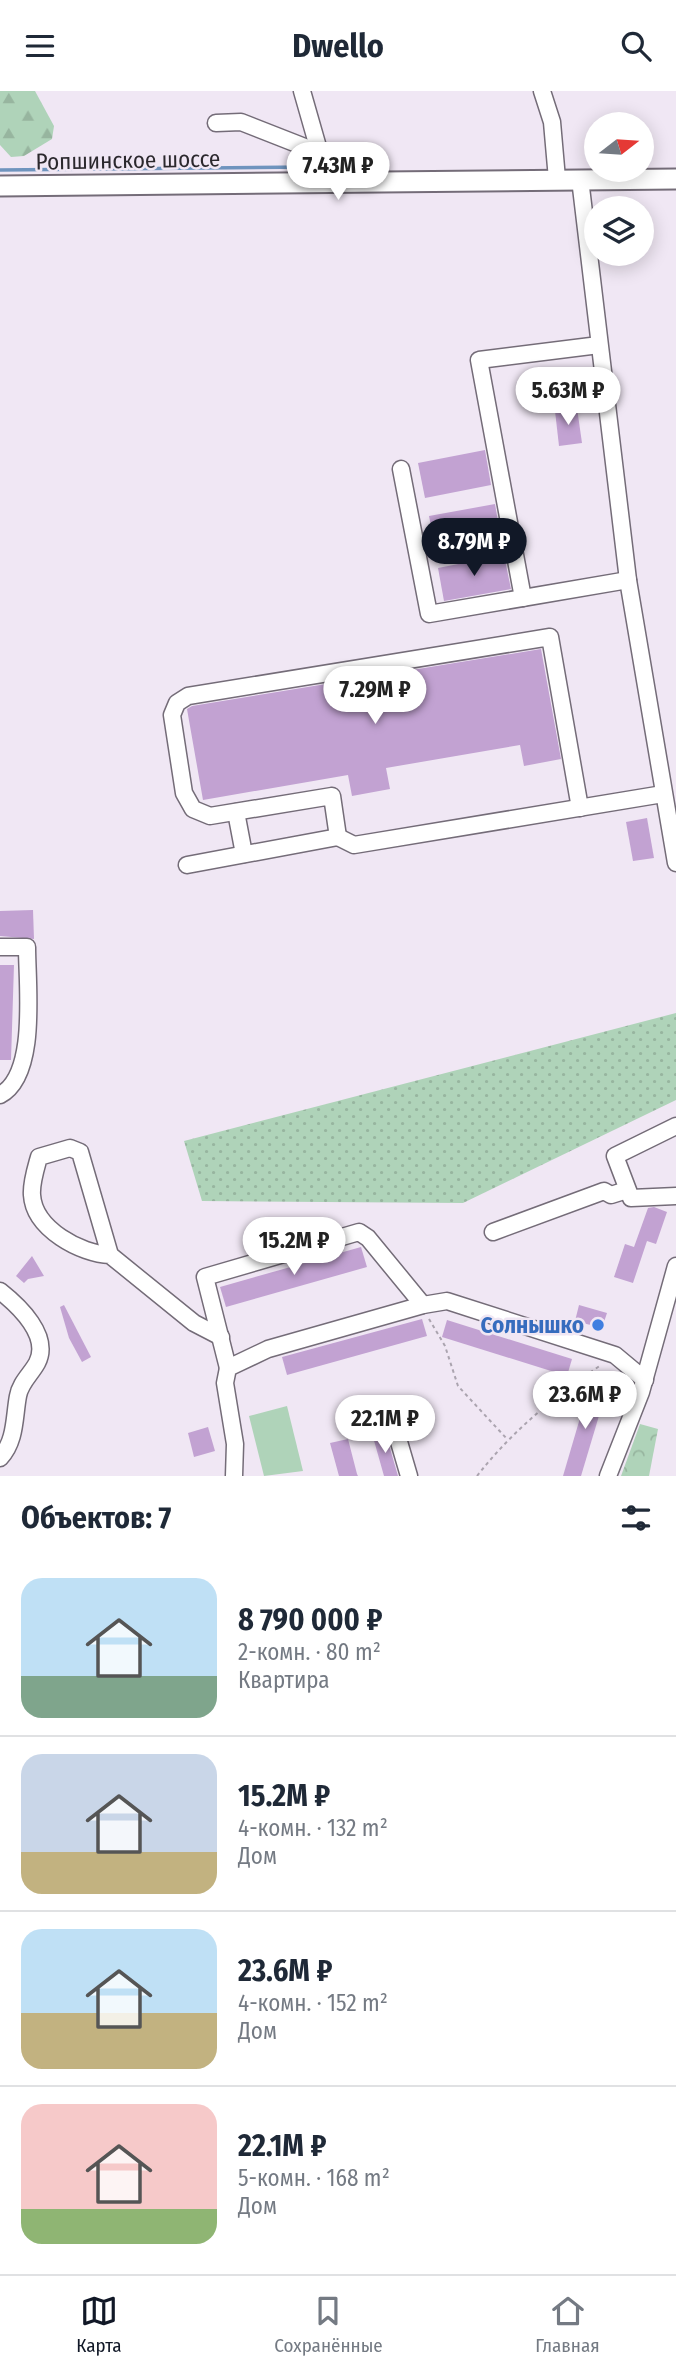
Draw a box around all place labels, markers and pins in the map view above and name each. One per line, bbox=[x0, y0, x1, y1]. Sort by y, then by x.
pin: 7.43M ₽ bbox=[273, 143, 403, 202]
pin: 5.63M ₽ bbox=[503, 367, 633, 427]
pin: 8.79M ₽ bbox=[409, 519, 539, 578]
pin: 7.29M ₽ bbox=[310, 667, 440, 726]
pin: 15.2M ₽ bbox=[229, 1217, 359, 1277]
place label: Солнышко bbox=[481, 1311, 584, 1339]
marker: Солнышко bbox=[590, 1317, 606, 1333]
pin: 23.6M ₽ bbox=[520, 1371, 650, 1431]
pin: 22.1M ₽ bbox=[320, 1395, 450, 1455]

